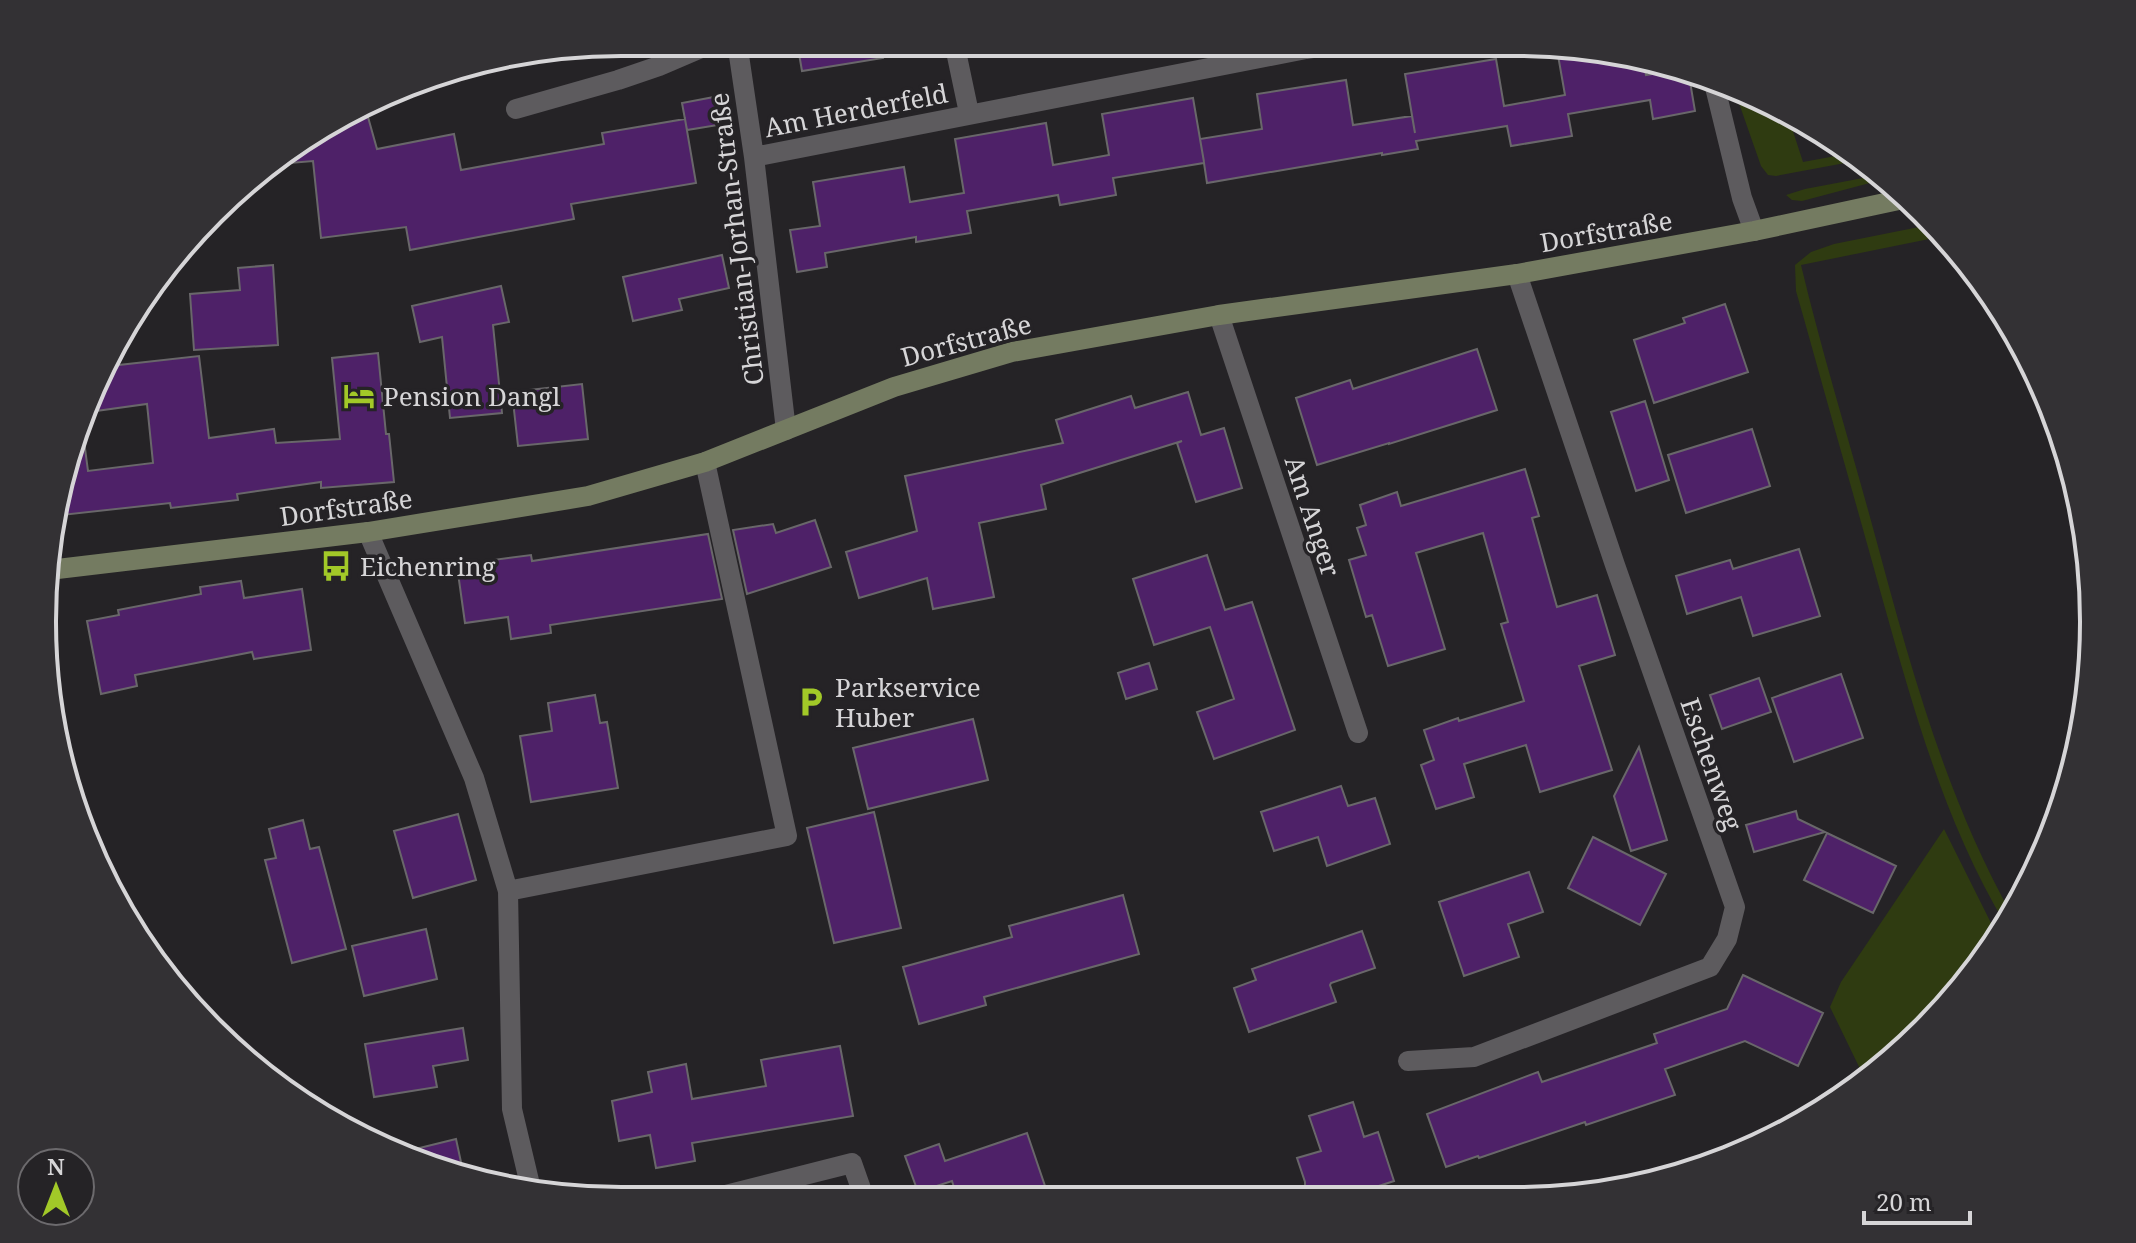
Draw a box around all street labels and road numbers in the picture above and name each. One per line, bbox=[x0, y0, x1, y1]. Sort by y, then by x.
street label: Am Herderfeld bbox=[761, 75, 951, 145]
street label: Christian-Jorhan-Straße bbox=[700, 91, 772, 387]
street label: Dorfstraße bbox=[1537, 202, 1675, 260]
street label: Dorfstraße bbox=[897, 305, 1035, 375]
street label: Am Anger bbox=[1277, 451, 1349, 581]
street label: Dorfstraße bbox=[277, 480, 415, 534]
street label: Eschenweg bbox=[1672, 693, 1752, 835]

